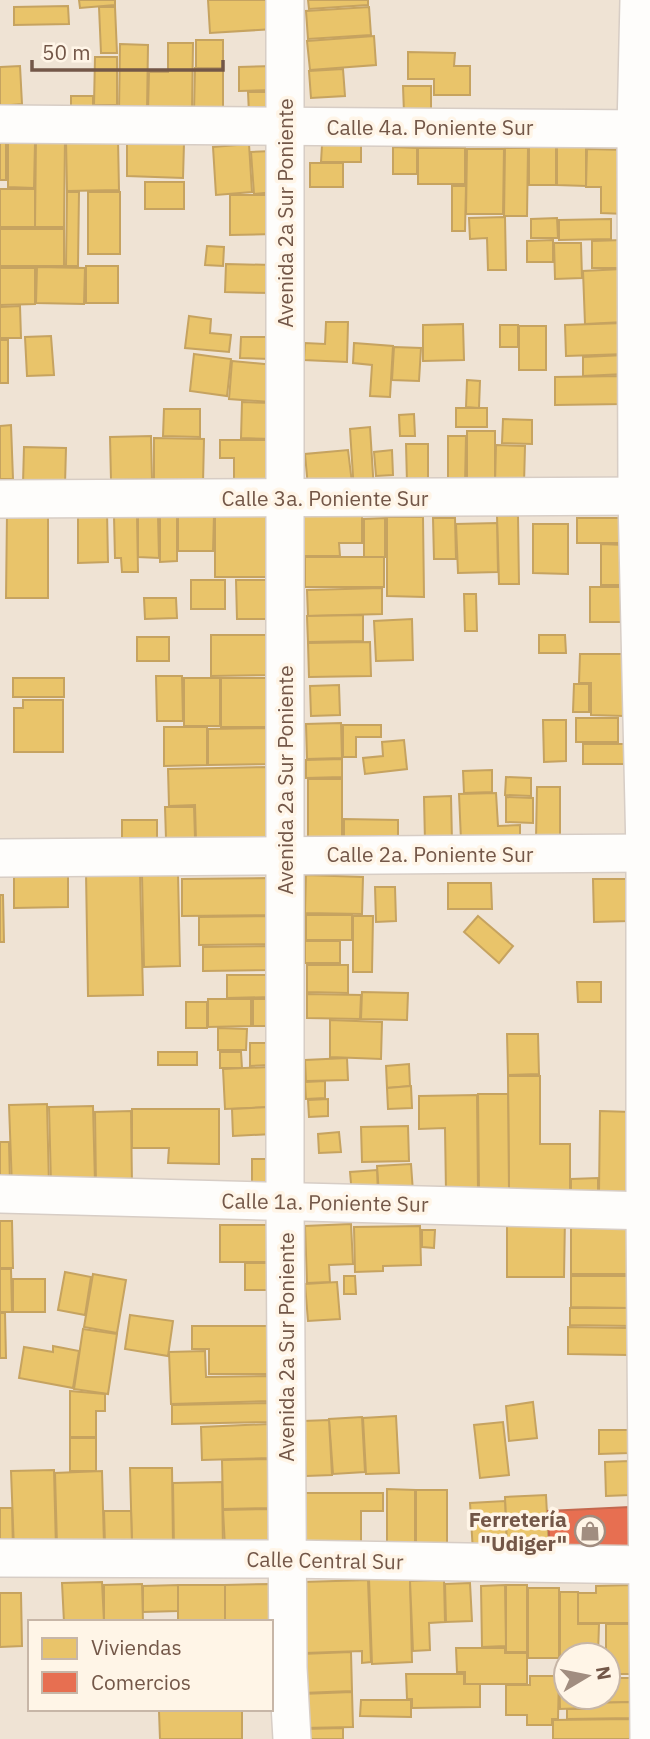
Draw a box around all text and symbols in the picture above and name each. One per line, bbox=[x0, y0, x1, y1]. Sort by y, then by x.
scale bar bbox=[32, 28, 222, 72]
text: 50 m bbox=[42, 38, 91, 66]
street label: Avenida 2a Sur Poniente bbox=[271, 98, 299, 328]
street label: Calle 4a. Poniente Sur bbox=[326, 113, 534, 141]
street label: Calle 3a. Poniente Sur bbox=[221, 484, 429, 512]
street label: Avenida 2a Sur Poniente bbox=[271, 665, 299, 895]
street label: Calle 2a. Poniente Sur bbox=[326, 840, 534, 868]
street label: Calle 1a. Poniente Sur bbox=[221, 1186, 429, 1218]
street label: Avenida 2a Sur Poniente bbox=[272, 1232, 300, 1462]
place label: Ferretería "Udiger" bbox=[469, 1505, 567, 1557]
shop icon: Ferretería "Udiger" bbox=[573, 1514, 607, 1548]
street label: Calle Central Sur bbox=[246, 1545, 404, 1575]
legend bbox=[28, 1620, 273, 1711]
text: Viviendas bbox=[91, 1633, 182, 1661]
north arrow bbox=[552, 1641, 622, 1711]
text: N bbox=[591, 1664, 617, 1682]
text: Comercios bbox=[91, 1668, 191, 1696]

